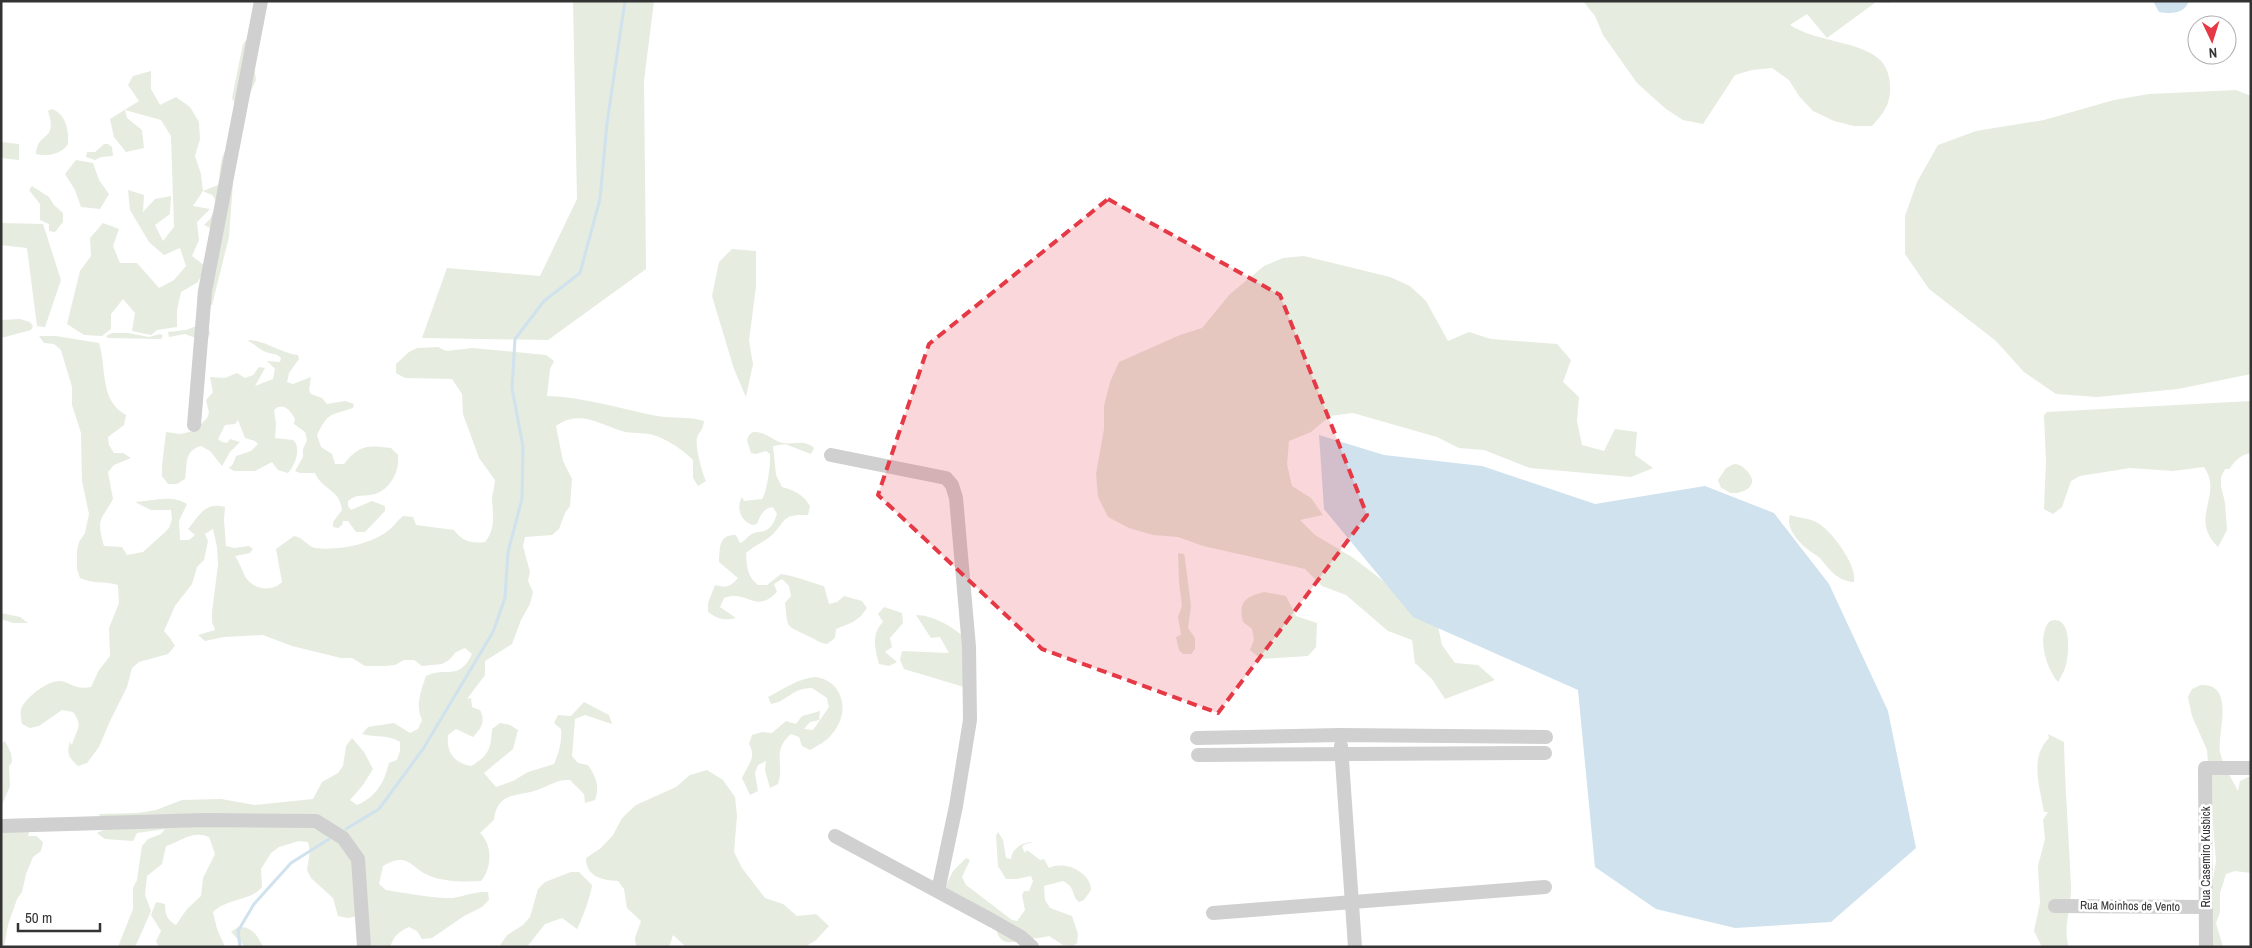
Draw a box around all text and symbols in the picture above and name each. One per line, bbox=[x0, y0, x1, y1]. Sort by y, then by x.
north arrow bbox=[2187, 15, 2237, 65]
text: N bbox=[2208, 44, 2218, 62]
street label: Rua Casemiro Kusbick bbox=[2198, 806, 2214, 908]
street label: Rua Moinhos de Vento bbox=[2080, 897, 2180, 915]
scale bar bbox=[18, 900, 100, 932]
text: 50 m bbox=[25, 907, 52, 928]

